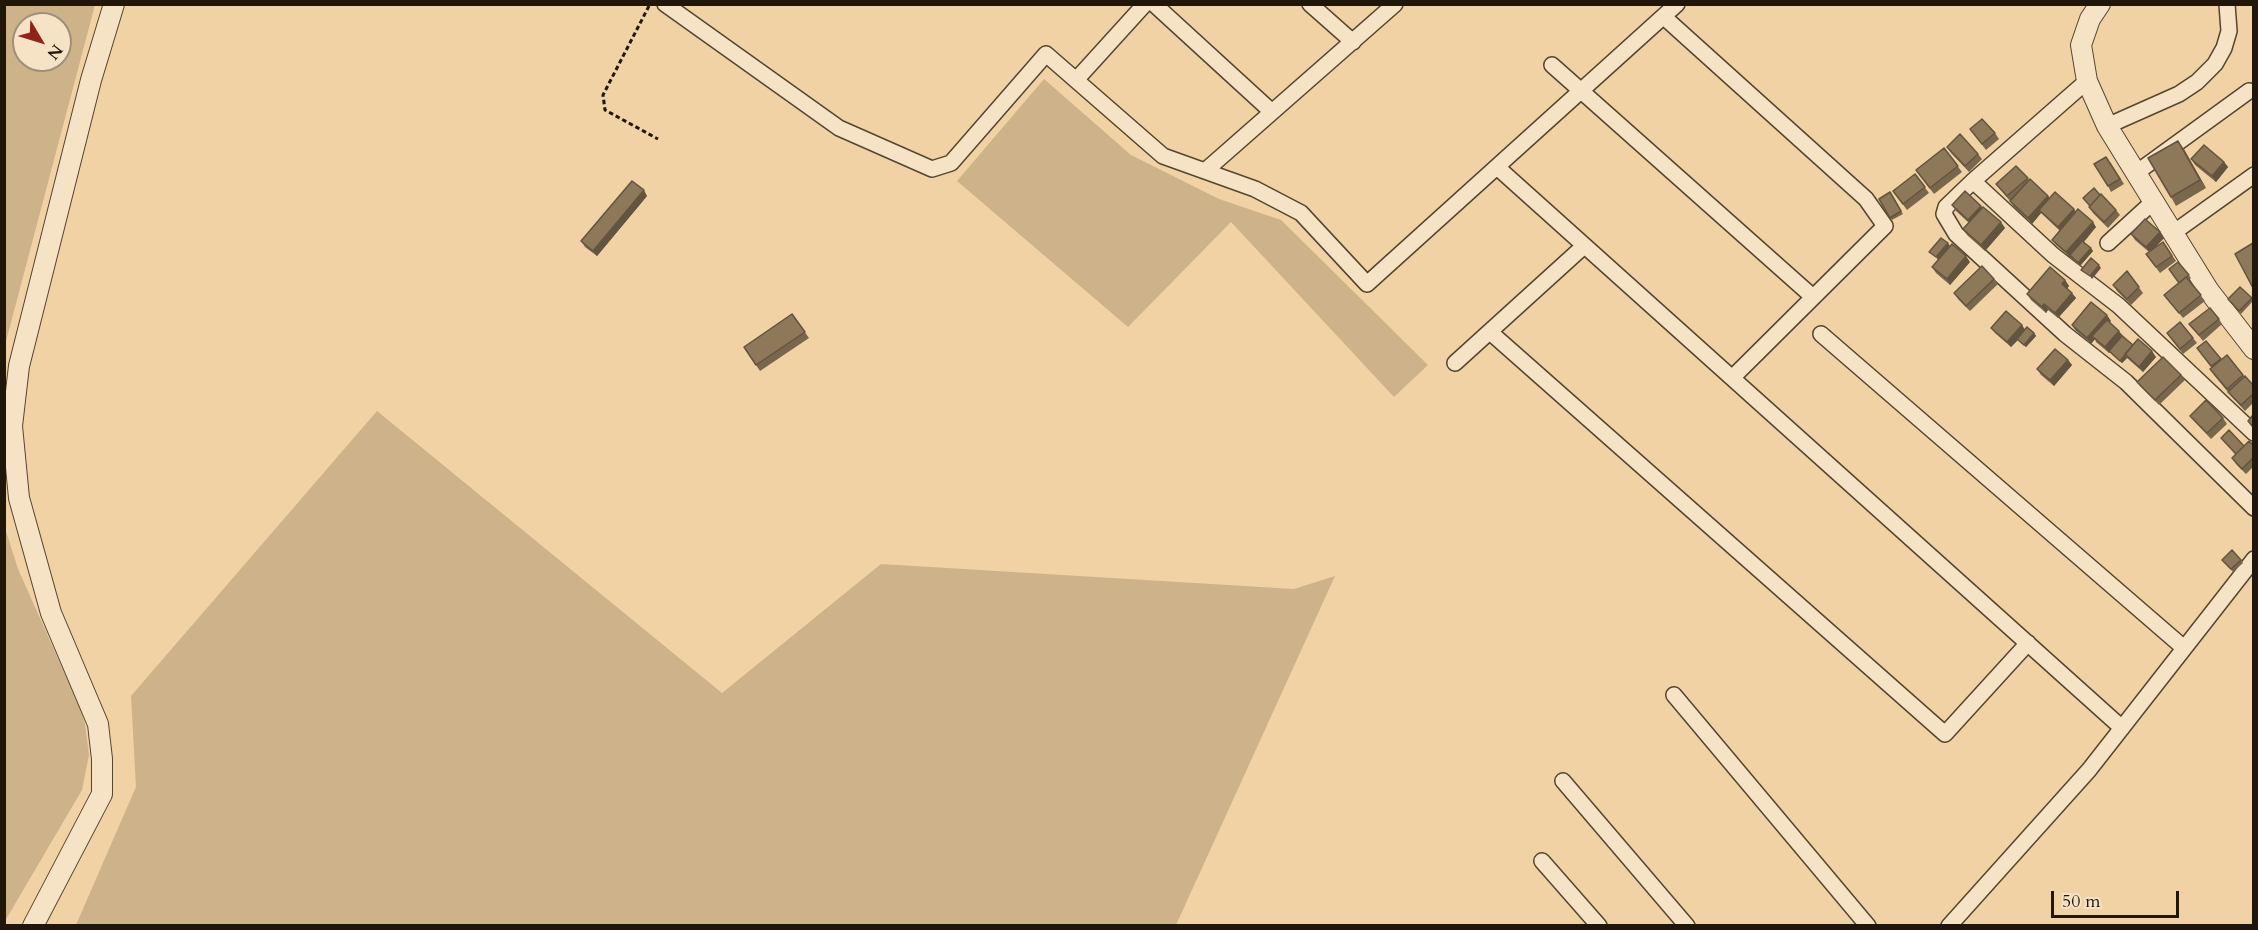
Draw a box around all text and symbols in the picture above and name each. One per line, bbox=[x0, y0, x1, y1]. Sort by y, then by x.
north arrow bbox=[12, 12, 72, 72]
text: N bbox=[42, 40, 68, 64]
scale bar bbox=[2054, 879, 2182, 917]
text: 50 m bbox=[2062, 889, 2101, 914]

